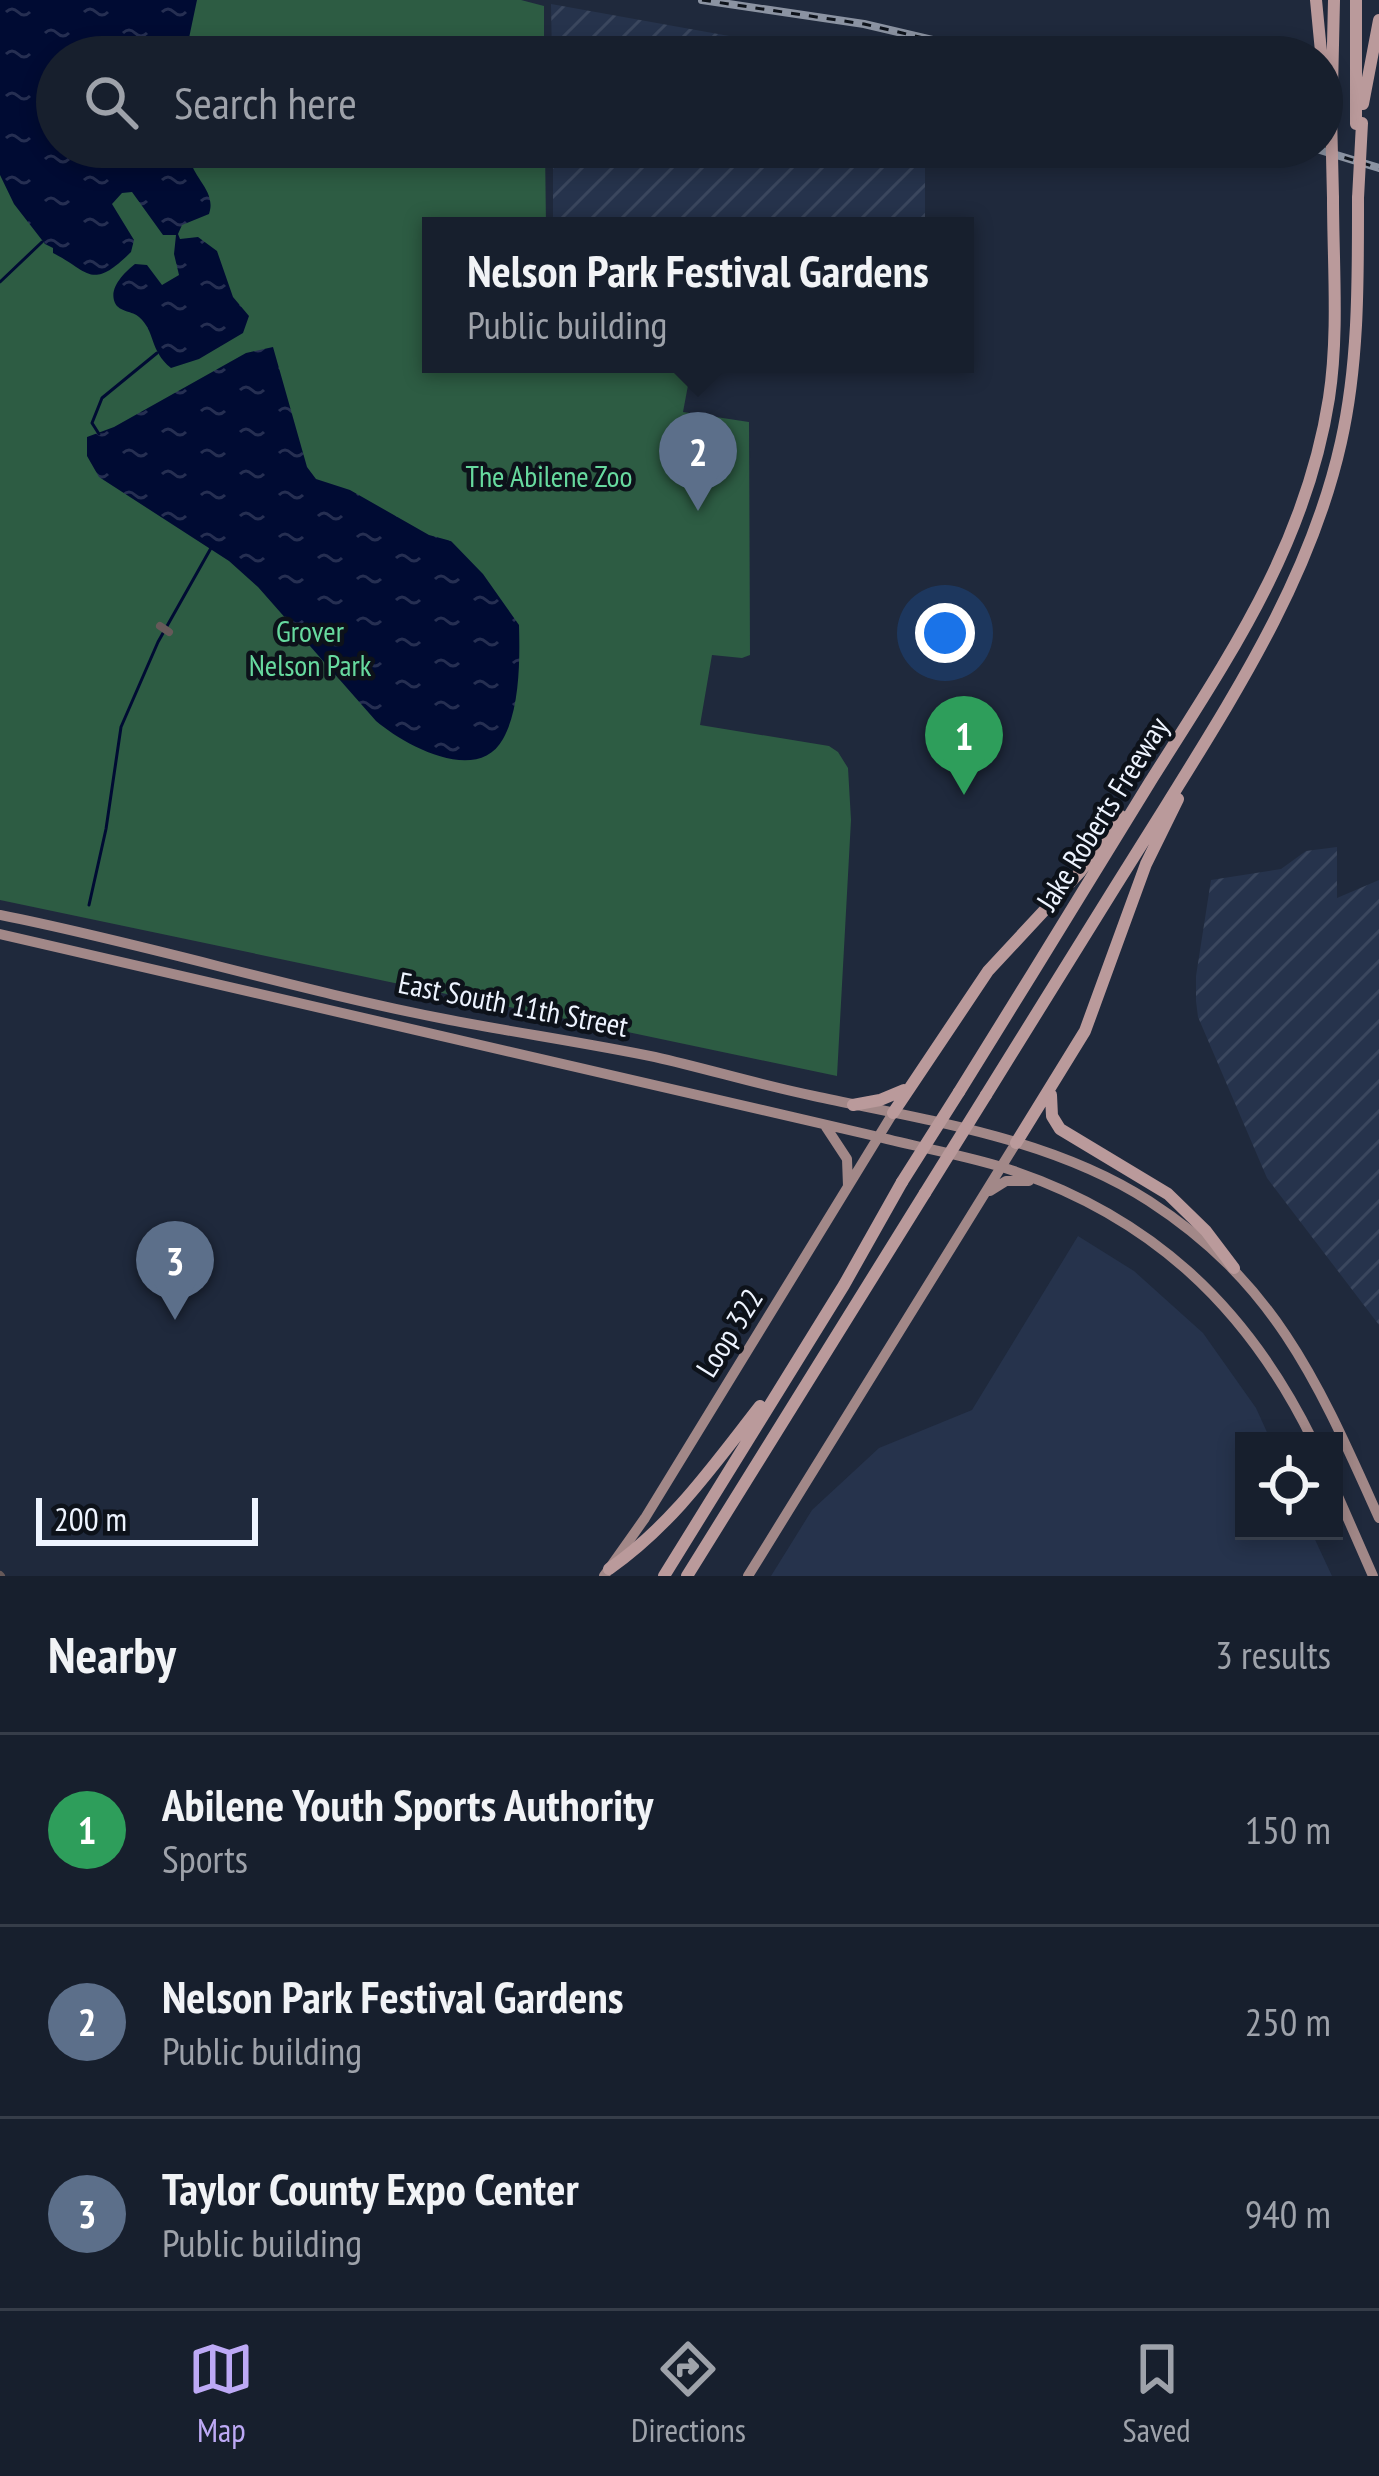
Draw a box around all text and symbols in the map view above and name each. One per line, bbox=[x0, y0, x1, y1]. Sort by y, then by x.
search box bbox=[36, 36, 1343, 168]
icon: search bbox=[78, 69, 144, 135]
text: Search here bbox=[174, 73, 357, 131]
popup bbox=[422, 217, 974, 373]
text: Nelson Park Festival Gardens bbox=[467, 241, 929, 299]
text: Public building bbox=[467, 299, 667, 350]
pin: 2 bbox=[659, 412, 737, 511]
park label: The Abilene Zoo bbox=[465, 456, 633, 495]
your location bbox=[915, 603, 975, 663]
park label: Grover Nelson Park bbox=[249, 611, 372, 684]
pin: 1 bbox=[925, 696, 1003, 795]
street label: Jake Roberts Freeway bbox=[1026, 709, 1177, 918]
street label: East South 11th Street bbox=[395, 962, 632, 1045]
pin: 3 bbox=[136, 1221, 214, 1320]
street label: Loop 322 bbox=[686, 1281, 771, 1384]
map controls bbox=[1235, 1432, 1343, 1540]
button: locate bbox=[1235, 1432, 1343, 1540]
scale bar bbox=[36, 1492, 258, 1545]
text: 200 m bbox=[54, 1497, 127, 1540]
text: Nearby bbox=[48, 1621, 176, 1687]
text: 3 results bbox=[1215, 1629, 1331, 1680]
text: Abilene Youth Sports Authority bbox=[162, 1775, 653, 1833]
text: 1 bbox=[78, 1804, 96, 1855]
text: 150 m bbox=[1245, 1804, 1331, 1855]
text: Sports bbox=[162, 1833, 248, 1884]
text: Nelson Park Festival Gardens bbox=[162, 1967, 623, 2025]
text: 2 bbox=[78, 1996, 96, 2047]
text: 250 m bbox=[1245, 1996, 1331, 2047]
text: Public building bbox=[162, 2025, 362, 2076]
text: Taylor County Expo Center bbox=[162, 2159, 579, 2217]
text: 3 bbox=[78, 2188, 96, 2239]
text: 940 m bbox=[1245, 2188, 1331, 2239]
text: Public building bbox=[162, 2217, 362, 2268]
tab: Map bbox=[188, 2336, 254, 2451]
tab: Directions bbox=[631, 2336, 746, 2451]
tab: Saved bbox=[1123, 2336, 1191, 2451]

